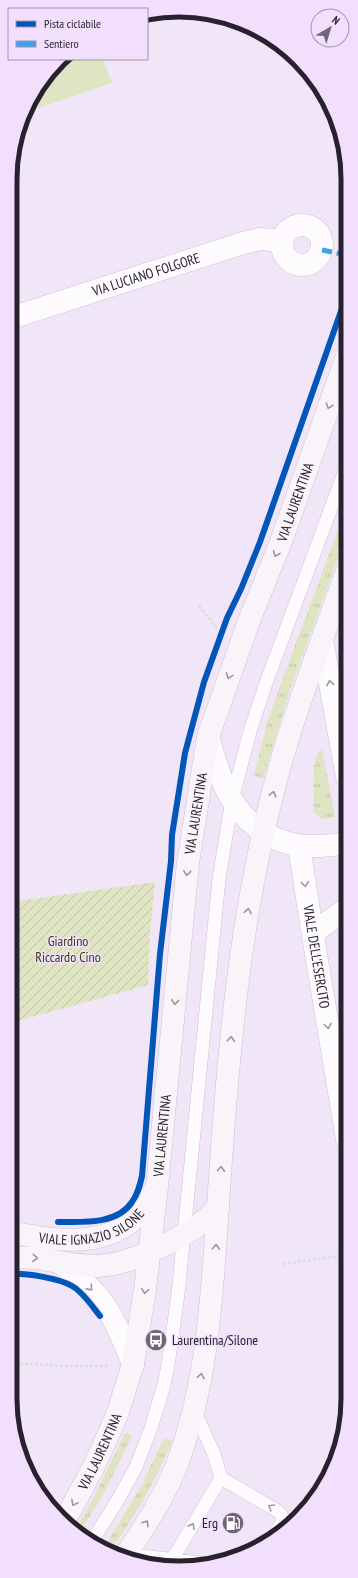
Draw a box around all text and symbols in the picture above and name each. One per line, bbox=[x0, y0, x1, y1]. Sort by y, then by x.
legend bbox=[8, 8, 148, 60]
north arrow bbox=[310, 8, 350, 48]
text: N bbox=[330, 13, 343, 27]
text: Pista ciclabile bbox=[44, 16, 101, 31]
text: Sentiero bbox=[44, 36, 79, 51]
street label: VIA LUCIANO FOLGORE bbox=[89, 248, 202, 300]
one-way arrow bbox=[325, 402, 333, 409]
street label: VIA LAURENTINA bbox=[272, 460, 318, 545]
one-way arrow bbox=[272, 551, 280, 558]
one-way arrow bbox=[225, 672, 233, 679]
one-way arrow bbox=[326, 680, 335, 686]
street label: VIA LAURENTINA bbox=[180, 771, 211, 857]
one-way arrow bbox=[268, 791, 277, 798]
one-way arrow bbox=[183, 870, 192, 876]
one-way arrow bbox=[300, 881, 309, 887]
street label: VIALE DELL'ESERCITO bbox=[299, 903, 334, 1010]
one-way arrow bbox=[243, 907, 252, 914]
park label: Giardino Riccardo Cino bbox=[35, 932, 101, 966]
one-way arrow bbox=[170, 999, 179, 1005]
one-way arrow bbox=[323, 1023, 332, 1029]
one-way arrow bbox=[226, 1036, 235, 1042]
street label: VIA LAURENTINA bbox=[149, 1093, 175, 1179]
one-way arrow bbox=[216, 1166, 225, 1172]
street label: VIALE IGNAZIO SILONE bbox=[37, 1205, 148, 1249]
one-way arrow bbox=[212, 1244, 220, 1250]
one-way arrow bbox=[32, 1254, 38, 1263]
one-way arrow bbox=[85, 1283, 93, 1291]
one-way arrow bbox=[140, 1288, 149, 1294]
bus stop icon: Laurentina/Silone bbox=[143, 1327, 169, 1353]
place label: Laurentina/Silone bbox=[172, 1331, 258, 1349]
one-way arrow bbox=[196, 1373, 205, 1380]
street label: VIA LAURENTINA bbox=[73, 1410, 126, 1494]
one-way arrow bbox=[71, 1499, 79, 1506]
one-way arrow bbox=[268, 1505, 275, 1512]
fuel station icon: Erg bbox=[220, 1510, 246, 1536]
place label: Erg bbox=[202, 1514, 218, 1532]
one-way arrow bbox=[141, 1521, 148, 1528]
one-way arrow bbox=[188, 1523, 195, 1530]

